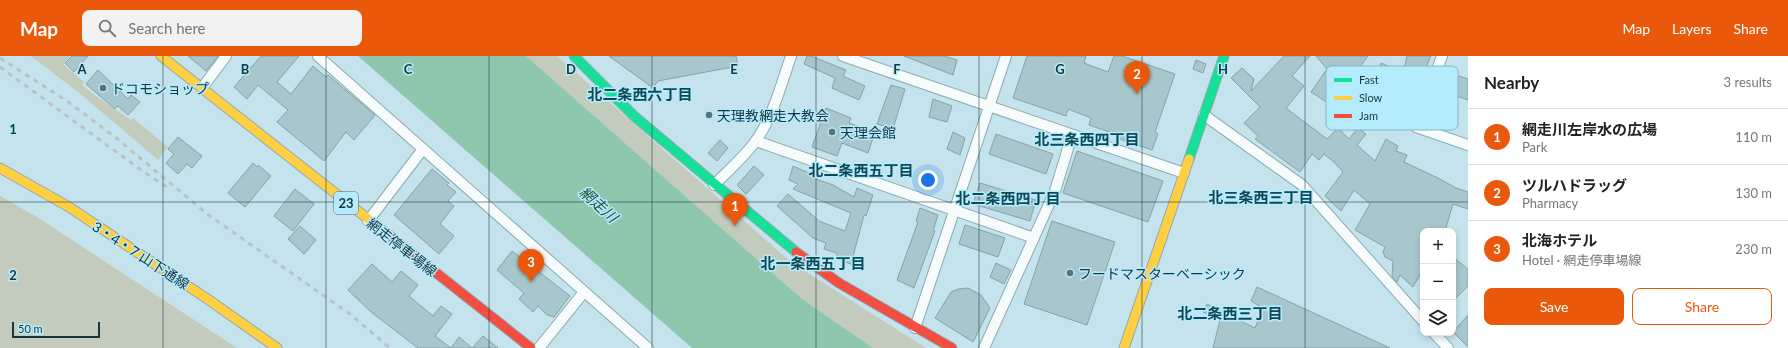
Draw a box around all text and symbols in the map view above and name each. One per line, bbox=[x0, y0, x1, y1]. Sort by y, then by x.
search box bbox=[82, 10, 362, 46]
text: Map bbox=[20, 17, 58, 40]
icon: search bbox=[96, 17, 118, 39]
text: Search here bbox=[128, 19, 206, 37]
text: Map bbox=[1622, 20, 1650, 37]
text: Layers bbox=[1672, 20, 1712, 37]
text: Share bbox=[1734, 20, 1768, 37]
text: A bbox=[76, 61, 87, 77]
text: B bbox=[241, 61, 250, 77]
text: C bbox=[404, 61, 413, 77]
text: D bbox=[566, 61, 576, 77]
text: E bbox=[730, 61, 738, 77]
text: F bbox=[893, 61, 901, 77]
text: G bbox=[1055, 61, 1065, 77]
pin: 2 bbox=[1124, 61, 1150, 94]
text: H bbox=[1218, 61, 1228, 77]
legend bbox=[1326, 66, 1458, 130]
text: Nearby bbox=[1484, 72, 1539, 93]
text: Fast bbox=[1359, 73, 1379, 86]
text: 3 results bbox=[1724, 74, 1772, 90]
place label: ドコモショップ bbox=[111, 80, 209, 97]
marker: ドコモショップ bbox=[98, 83, 108, 93]
district label: 北二条西六丁目 bbox=[587, 85, 693, 103]
text: Slow bbox=[1359, 91, 1383, 104]
place label: 天理教網走大教会 bbox=[717, 107, 829, 124]
text: Jam bbox=[1359, 109, 1378, 122]
marker: 天理教網走大教会 bbox=[704, 110, 714, 120]
text: 網走川左岸水の広場 bbox=[1522, 120, 1657, 138]
text: 1 bbox=[9, 121, 17, 137]
place label: 天理会館 bbox=[840, 124, 896, 141]
marker: 天理会館 bbox=[827, 127, 837, 137]
text: 1 bbox=[1493, 129, 1501, 145]
text: 110 m bbox=[1735, 129, 1772, 145]
district label: 北三条西四丁目 bbox=[1034, 130, 1140, 148]
text: Park bbox=[1522, 139, 1547, 155]
district label: 北二条西五丁目 bbox=[808, 161, 914, 179]
your location bbox=[918, 170, 938, 190]
text: ツルハドラッグ bbox=[1522, 176, 1627, 194]
water label: 網走川 bbox=[576, 182, 623, 227]
text: 2 bbox=[1493, 185, 1501, 201]
text: 130 m bbox=[1735, 185, 1772, 201]
district label: 北三条西三丁目 bbox=[1208, 188, 1314, 206]
district label: 北二条西四丁目 bbox=[955, 189, 1061, 207]
road number: 23 bbox=[334, 192, 358, 214]
pin: 1 bbox=[722, 193, 748, 226]
text: Pharmacy bbox=[1522, 195, 1578, 211]
street label: 網走停車場線 bbox=[364, 214, 440, 280]
street label: 3・4・7 山下通線 bbox=[89, 217, 193, 293]
map controls bbox=[1420, 228, 1456, 336]
button: + bbox=[1420, 228, 1456, 264]
text: 北海ホテル bbox=[1522, 231, 1597, 249]
text: 3 bbox=[1493, 241, 1501, 257]
text: 230 m bbox=[1735, 241, 1772, 257]
pin: 3 bbox=[518, 249, 544, 282]
text: Hotel · 網走停車場線 bbox=[1522, 252, 1642, 268]
district label: 北一条西五丁目 bbox=[760, 254, 866, 272]
button: − bbox=[1420, 264, 1456, 300]
place label: フードマスターベーシック bbox=[1078, 265, 1246, 282]
text: 2 bbox=[9, 267, 17, 283]
marker: フードマスターベーシック bbox=[1065, 268, 1075, 278]
button: Save bbox=[1484, 288, 1624, 325]
button: Share bbox=[1632, 288, 1772, 325]
button: layers bbox=[1420, 300, 1456, 336]
district label: 北二条西三丁目 bbox=[1177, 304, 1283, 322]
scale bar bbox=[12, 320, 100, 339]
text: 50 m bbox=[18, 322, 43, 335]

